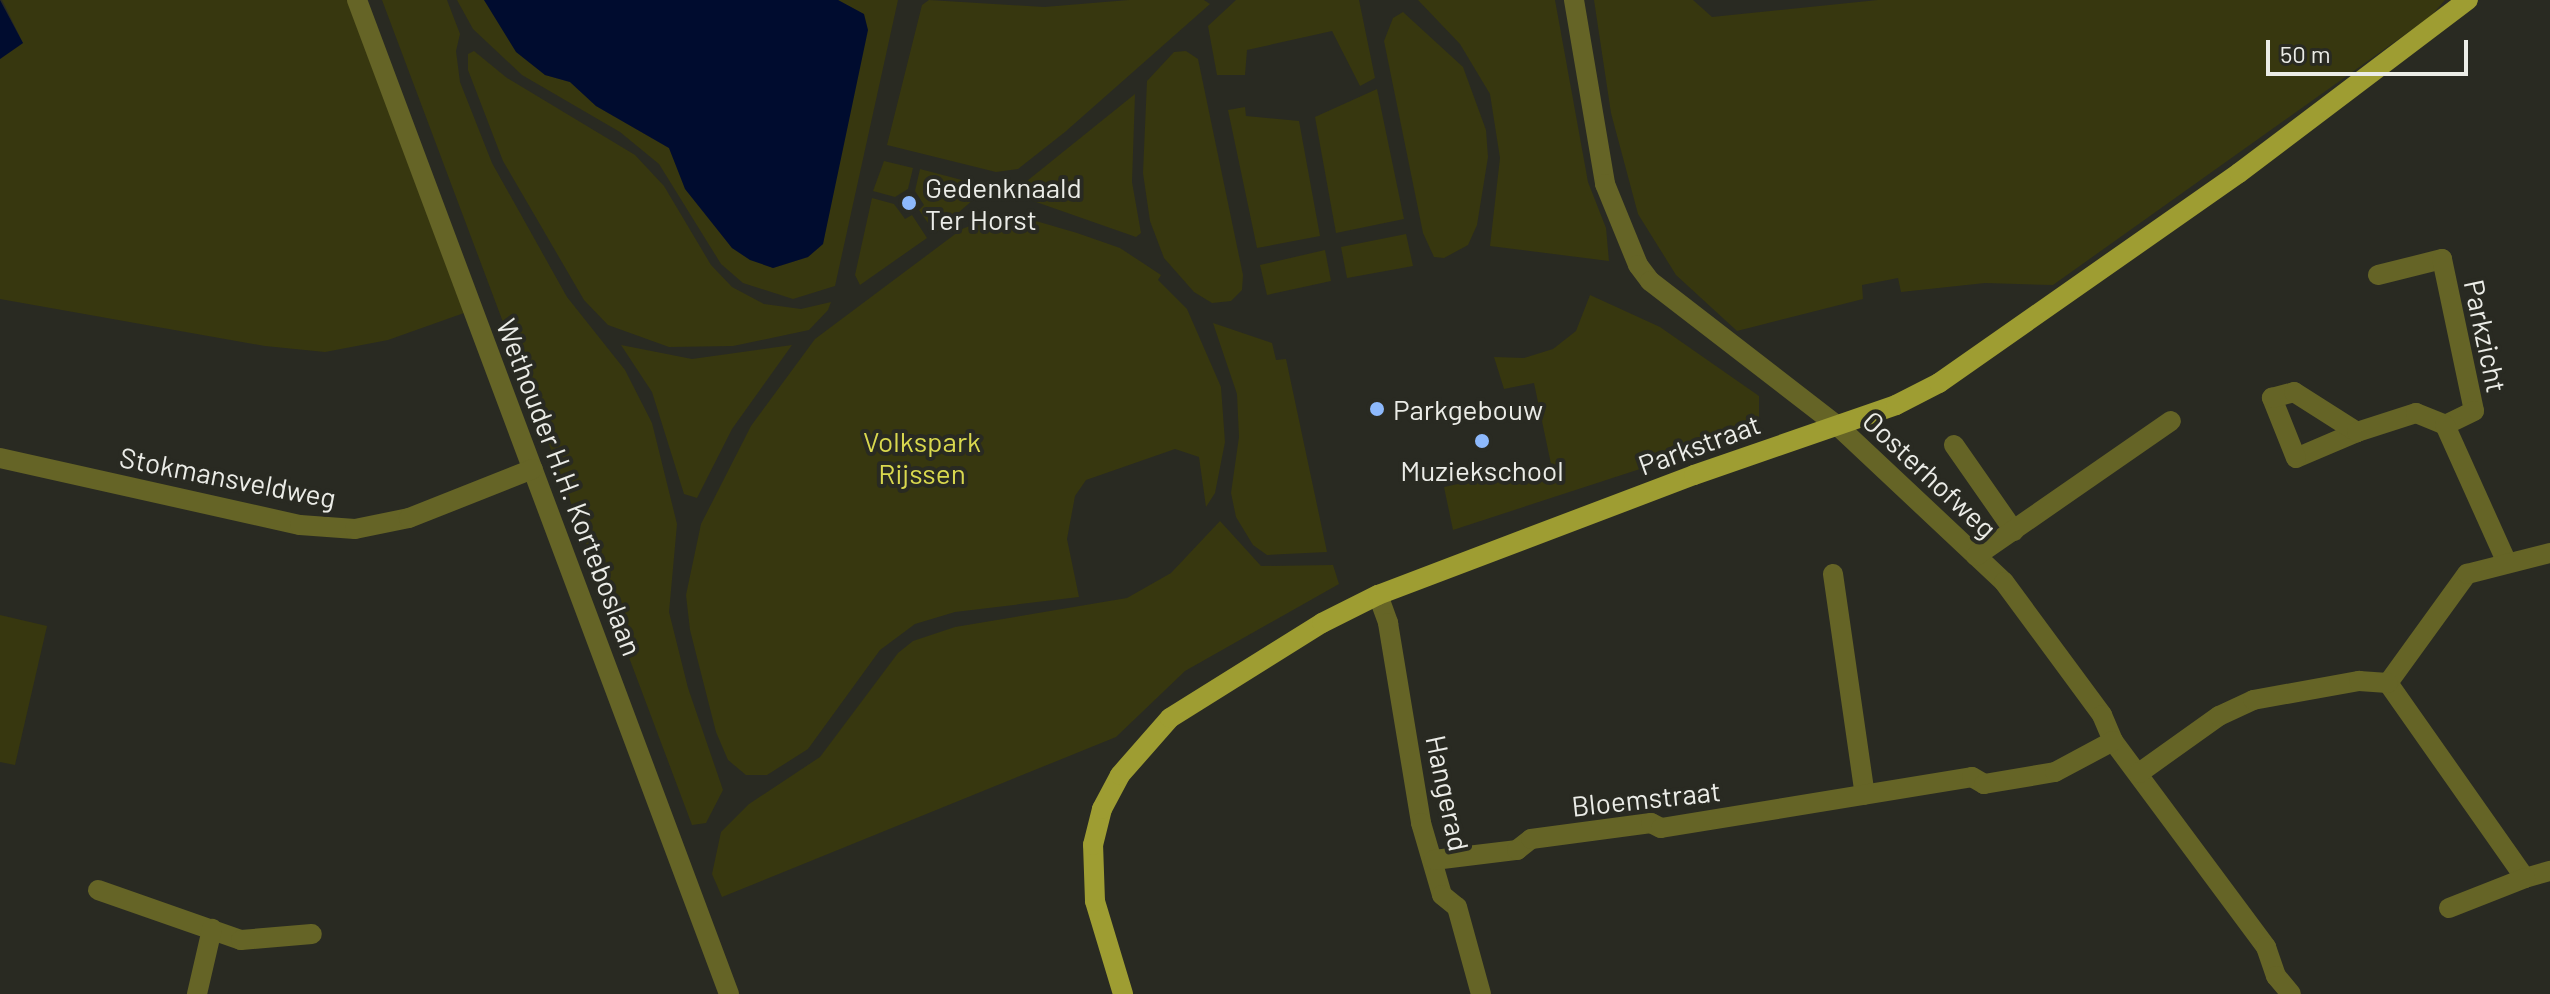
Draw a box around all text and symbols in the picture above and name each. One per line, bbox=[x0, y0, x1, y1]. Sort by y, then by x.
scale bar bbox=[2270, 24, 2472, 74]
text: 50 m bbox=[2280, 39, 2331, 68]
place label: Gedenknaald Ter Horst bbox=[925, 170, 1082, 236]
marker: Gedenknaald Ter Horst bbox=[900, 194, 918, 212]
street label: Parkzicht bbox=[2458, 277, 2514, 395]
street label: Wethouder H.H. Korteboslaan bbox=[490, 314, 650, 660]
place label: Parkgebouw bbox=[1393, 392, 1543, 426]
marker: Parkgebouw bbox=[1368, 400, 1386, 418]
street label: Oosterhofweg bbox=[1856, 404, 2004, 544]
street label: Parkstraat bbox=[1633, 406, 1765, 482]
park label: Volkspark Rijssen bbox=[863, 424, 981, 490]
marker: Muziekschool bbox=[1473, 432, 1491, 450]
street label: Stokmansveldweg bbox=[117, 440, 339, 514]
place label: Muziekschool bbox=[1400, 453, 1564, 487]
street label: Hangerad bbox=[1419, 732, 1477, 854]
street label: Bloemstraat bbox=[1570, 773, 1722, 823]

